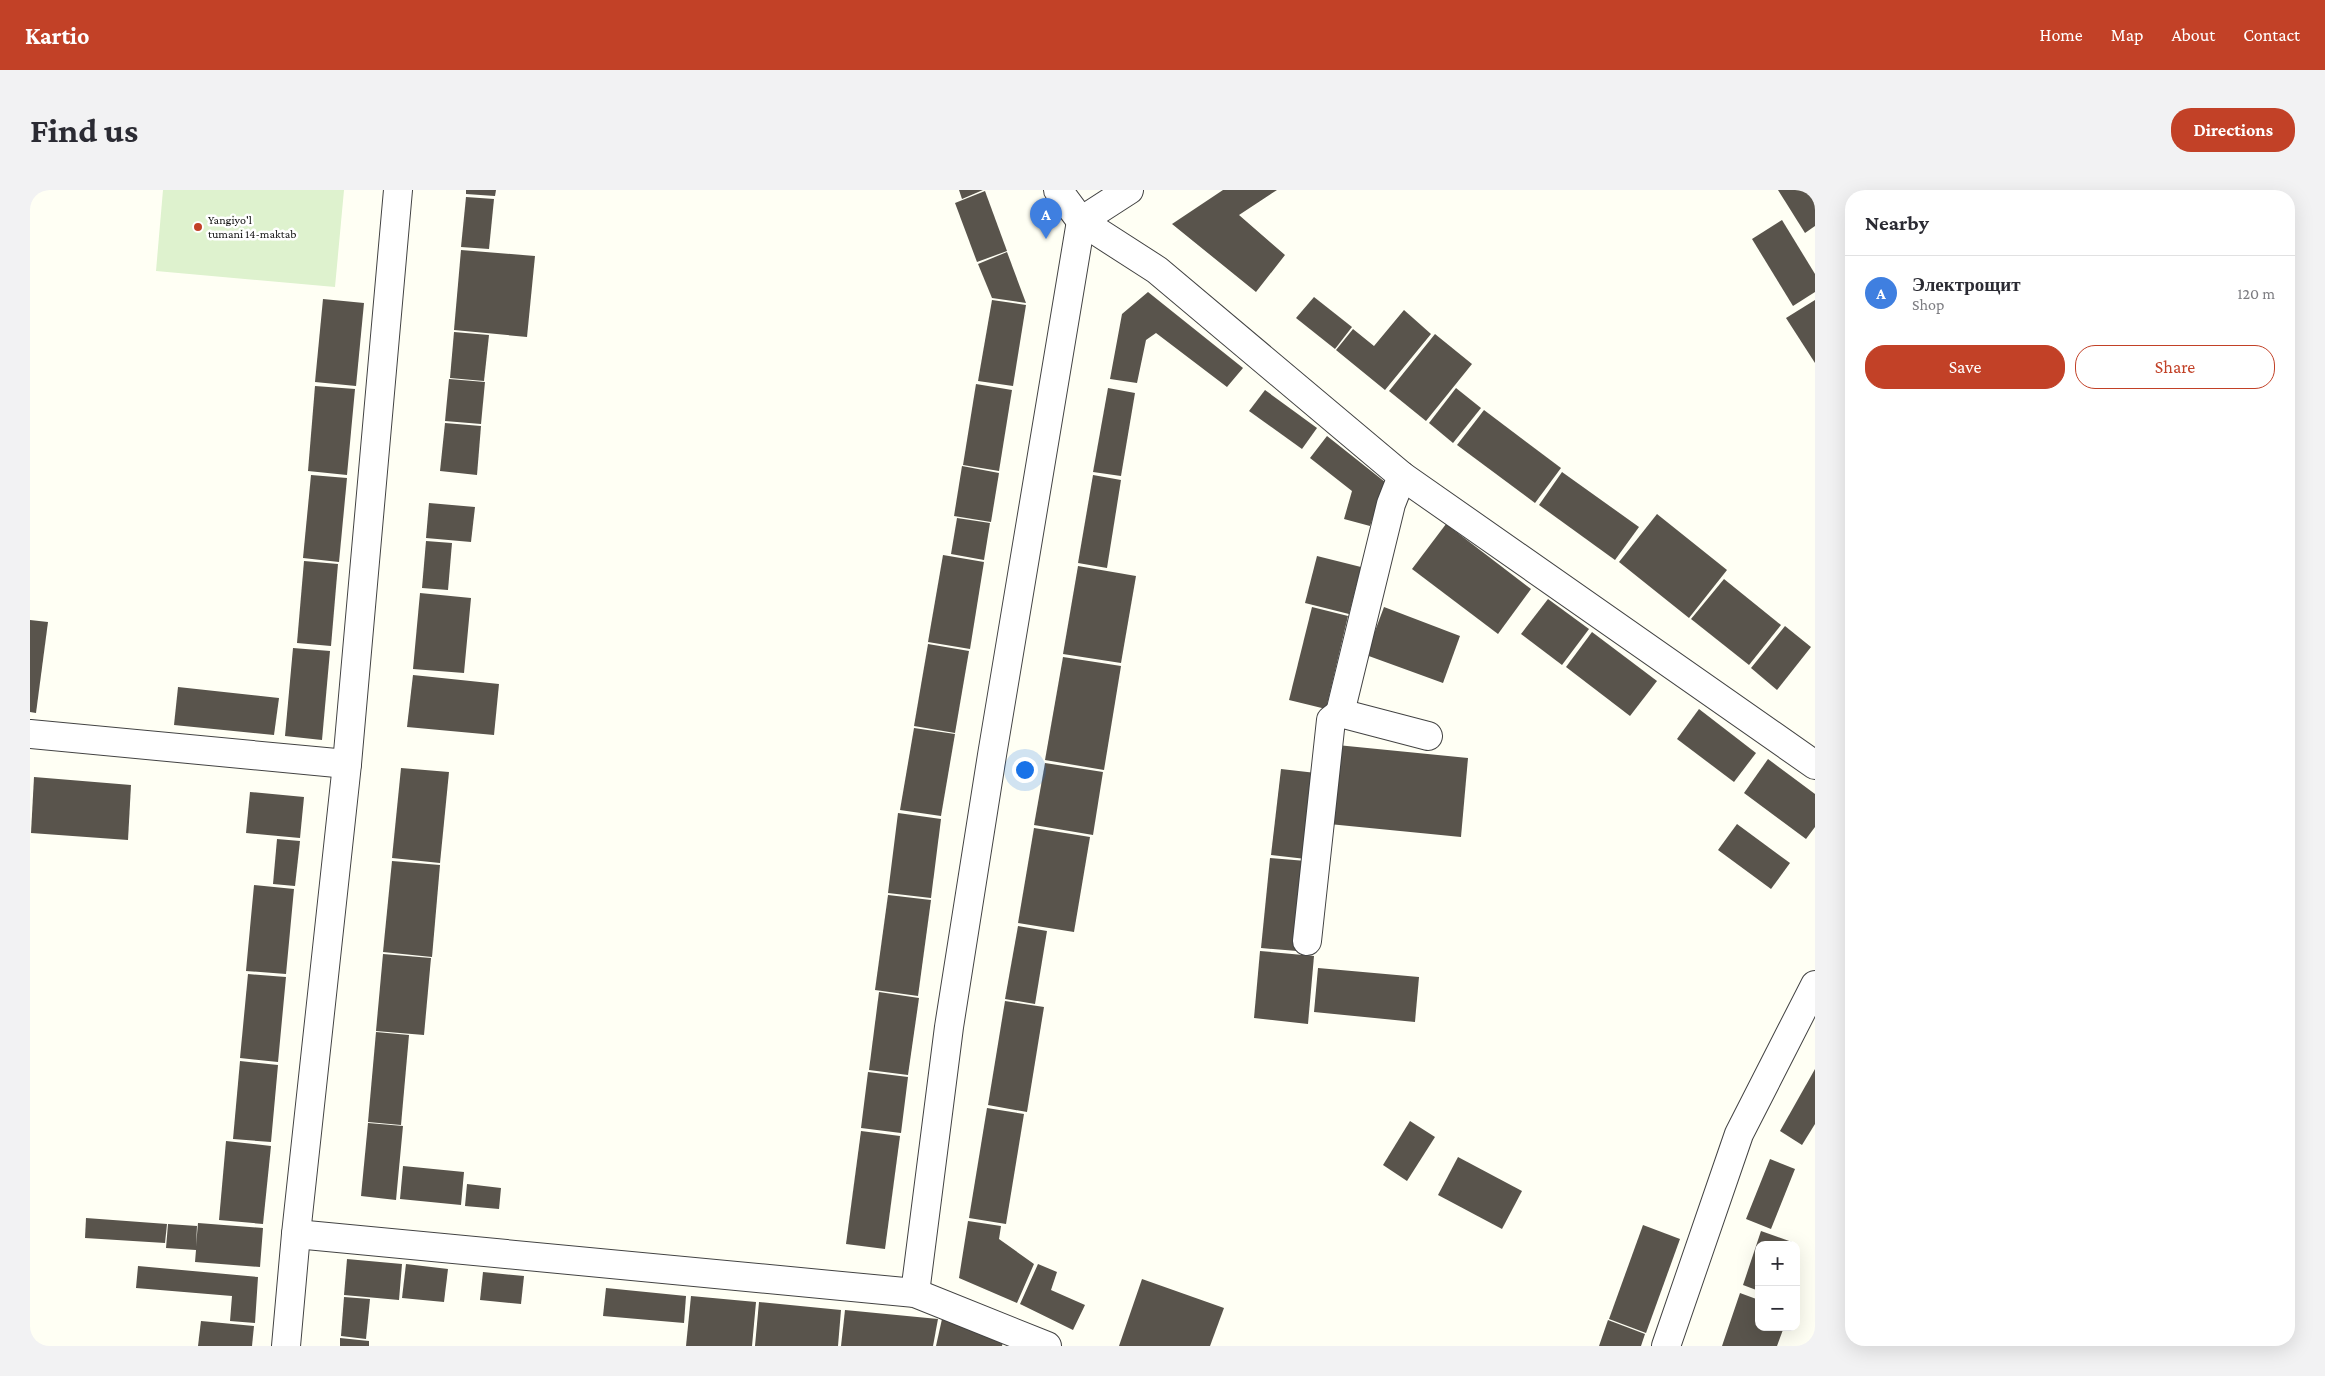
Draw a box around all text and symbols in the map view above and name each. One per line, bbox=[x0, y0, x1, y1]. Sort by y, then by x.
text: Kartio bbox=[25, 22, 90, 49]
text: Home bbox=[2040, 25, 2083, 45]
text: Map bbox=[2111, 25, 2143, 45]
text: About bbox=[2171, 25, 2215, 45]
text: Contact bbox=[2243, 25, 2300, 45]
button: Directions bbox=[2171, 108, 2295, 152]
text: Find us bbox=[30, 111, 138, 150]
pin: A bbox=[1030, 198, 1062, 239]
text: Nearby bbox=[1865, 211, 1929, 235]
place label: Yangiyo'l tumani 14-maktab bbox=[208, 213, 296, 241]
marker: Yangiyo'l tumani 14-maktab bbox=[192, 221, 204, 233]
text: Электрощит bbox=[1912, 274, 2021, 295]
text: A bbox=[1876, 285, 1886, 302]
text: 120 m bbox=[2237, 285, 2275, 302]
text: Shop bbox=[1912, 296, 1944, 313]
button: Save bbox=[1865, 345, 2065, 389]
button: Share bbox=[2075, 345, 2275, 389]
your location bbox=[1012, 757, 1038, 783]
map controls bbox=[1755, 1241, 1800, 1331]
button: + bbox=[1755, 1241, 1800, 1286]
button: − bbox=[1755, 1286, 1800, 1331]

